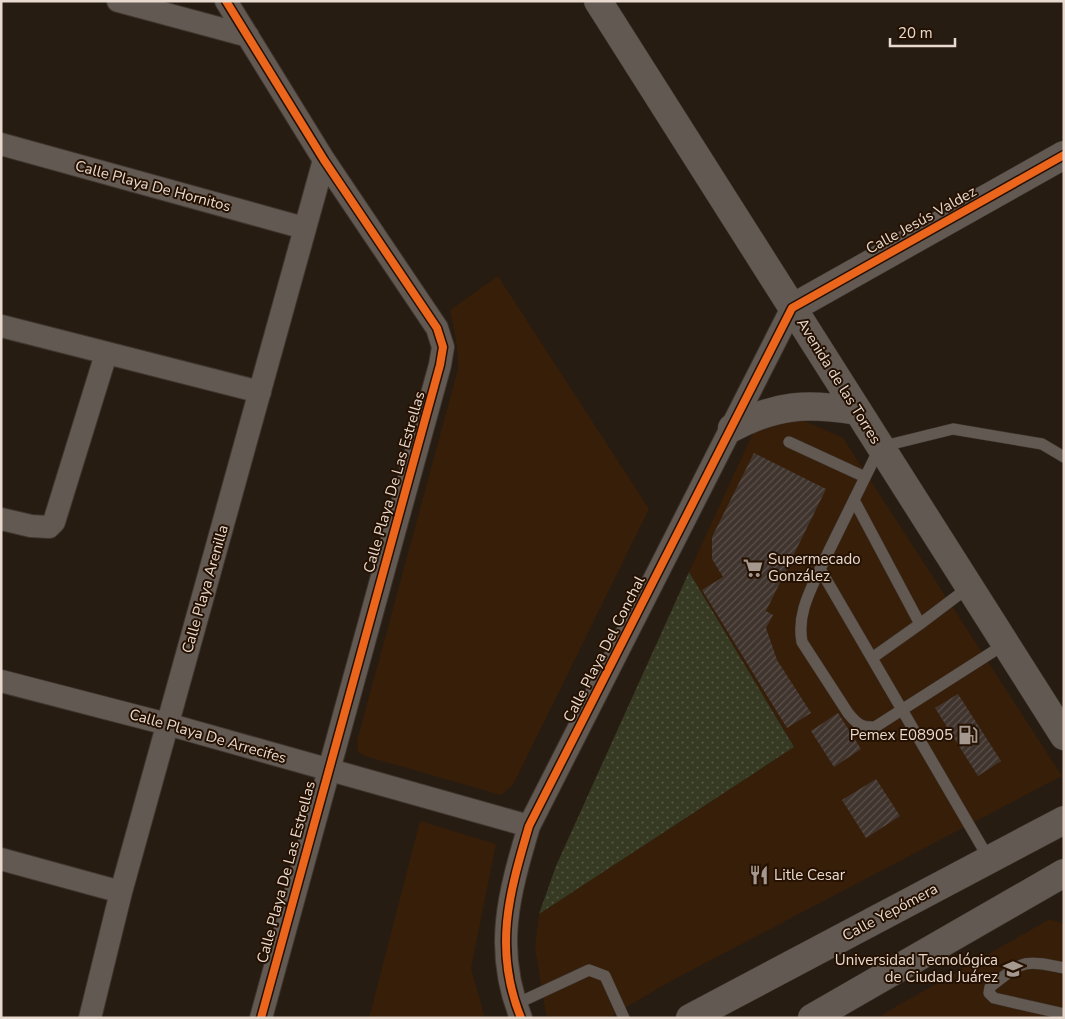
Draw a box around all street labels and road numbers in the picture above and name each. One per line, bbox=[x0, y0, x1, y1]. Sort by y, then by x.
street label: Calle Playa De Hornitos bbox=[73, 156, 233, 216]
street label: Calle Jesús Valdez bbox=[862, 181, 980, 259]
street label: Avenida de las Torres bbox=[792, 314, 886, 448]
street label: Calle Playa De Las Estrellas bbox=[358, 389, 430, 575]
street label: Calle Playa Arenilla bbox=[177, 522, 233, 656]
street label: Calle Playa Del Conchal bbox=[558, 572, 650, 725]
street label: Calle Playa De Arrecifes bbox=[127, 704, 289, 768]
street label: Calle Playa De Las Estrellas bbox=[252, 779, 320, 965]
street label: Calle Yepómera bbox=[839, 878, 941, 946]

